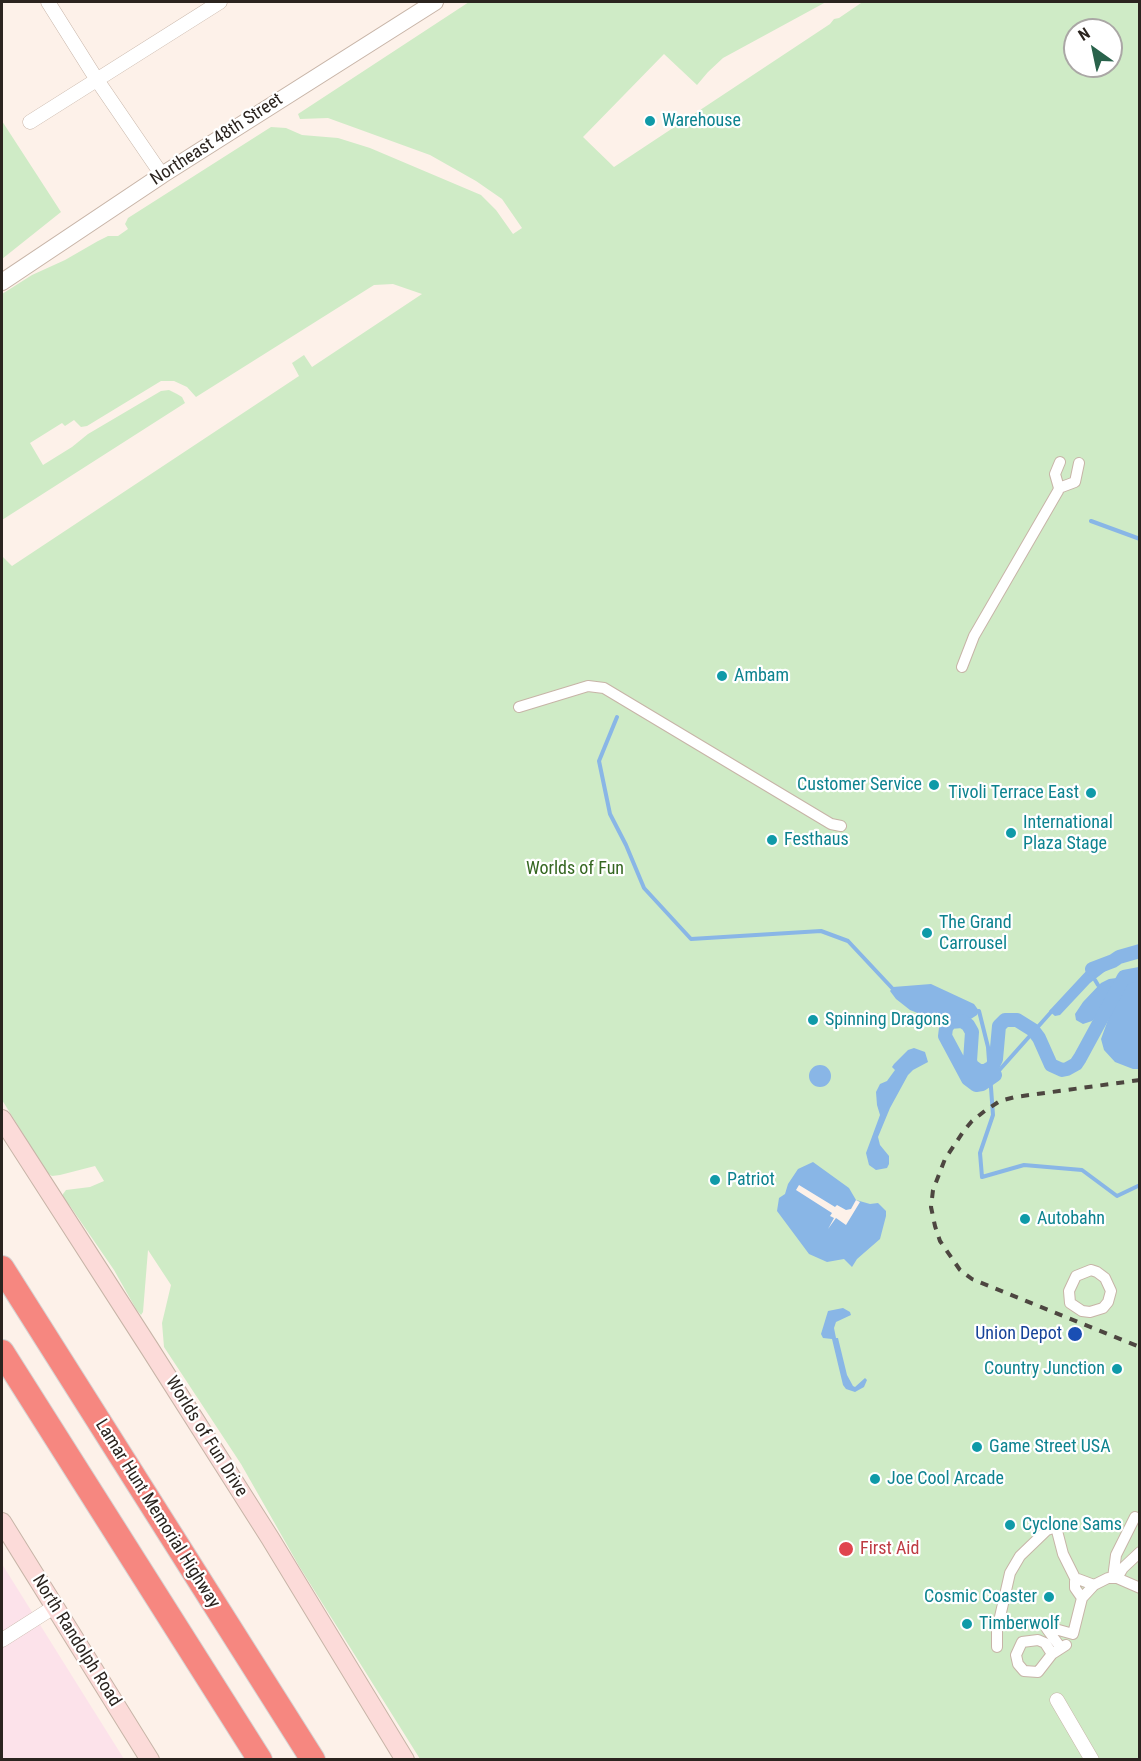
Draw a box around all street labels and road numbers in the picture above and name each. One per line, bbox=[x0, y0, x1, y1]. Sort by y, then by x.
street label: Northeast 48th Street bbox=[147, 89, 287, 191]
street label: Worlds of Fun Drive bbox=[160, 1373, 252, 1501]
street label: Lamar Hunt Memorial Highway bbox=[90, 1416, 224, 1612]
street label: North Randolph Road bbox=[27, 1571, 125, 1711]

